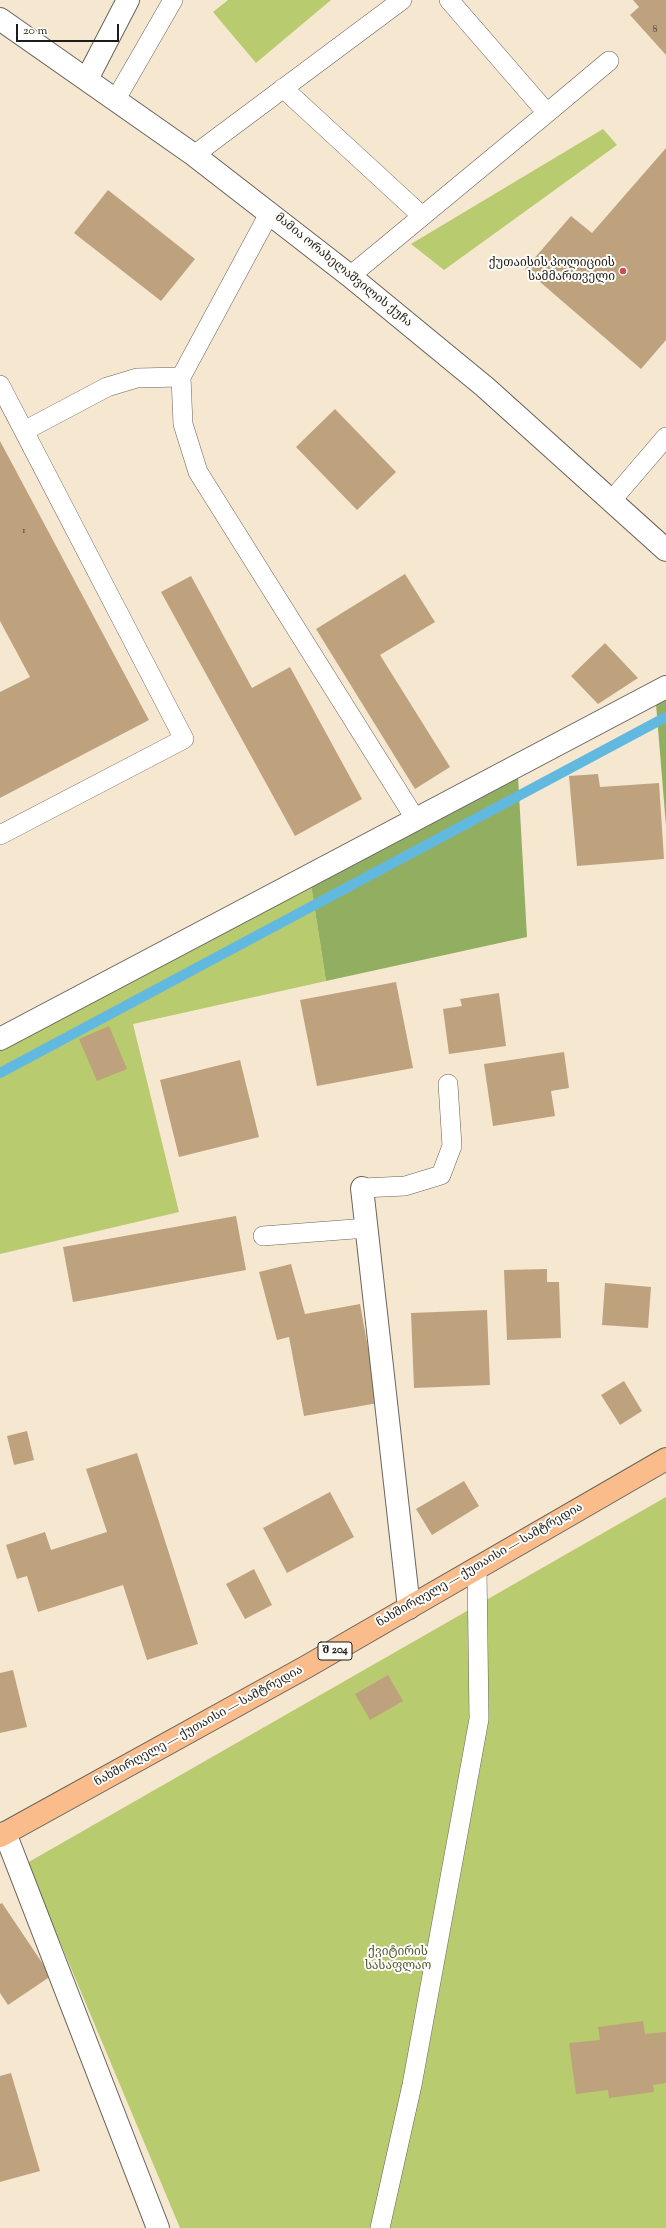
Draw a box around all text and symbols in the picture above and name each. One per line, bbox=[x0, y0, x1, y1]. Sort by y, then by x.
scale bar bbox=[18, 16, 121, 42]
text: 20 m bbox=[23, 22, 47, 40]
house number: 8 bbox=[653, 24, 657, 36]
street label: მამია ორახელაშვილის ქუჩა bbox=[271, 211, 415, 331]
place label: ქუთაისის პოლიციის სამმართველი bbox=[489, 257, 615, 285]
marker: ქუთაისის პოლიციის სამმართველი bbox=[618, 266, 628, 276]
house number: 1 bbox=[22, 525, 26, 537]
street label: ნახშირღელე — ქუთაისი — სამტრედია bbox=[374, 1501, 586, 1631]
road number: შ 204 bbox=[318, 1642, 352, 1660]
street label: ნახშირღელე — ქუთაისი — სამტრედია bbox=[92, 1664, 306, 1790]
park label: ქვიტირის სასაფლაო bbox=[365, 1946, 431, 1974]

